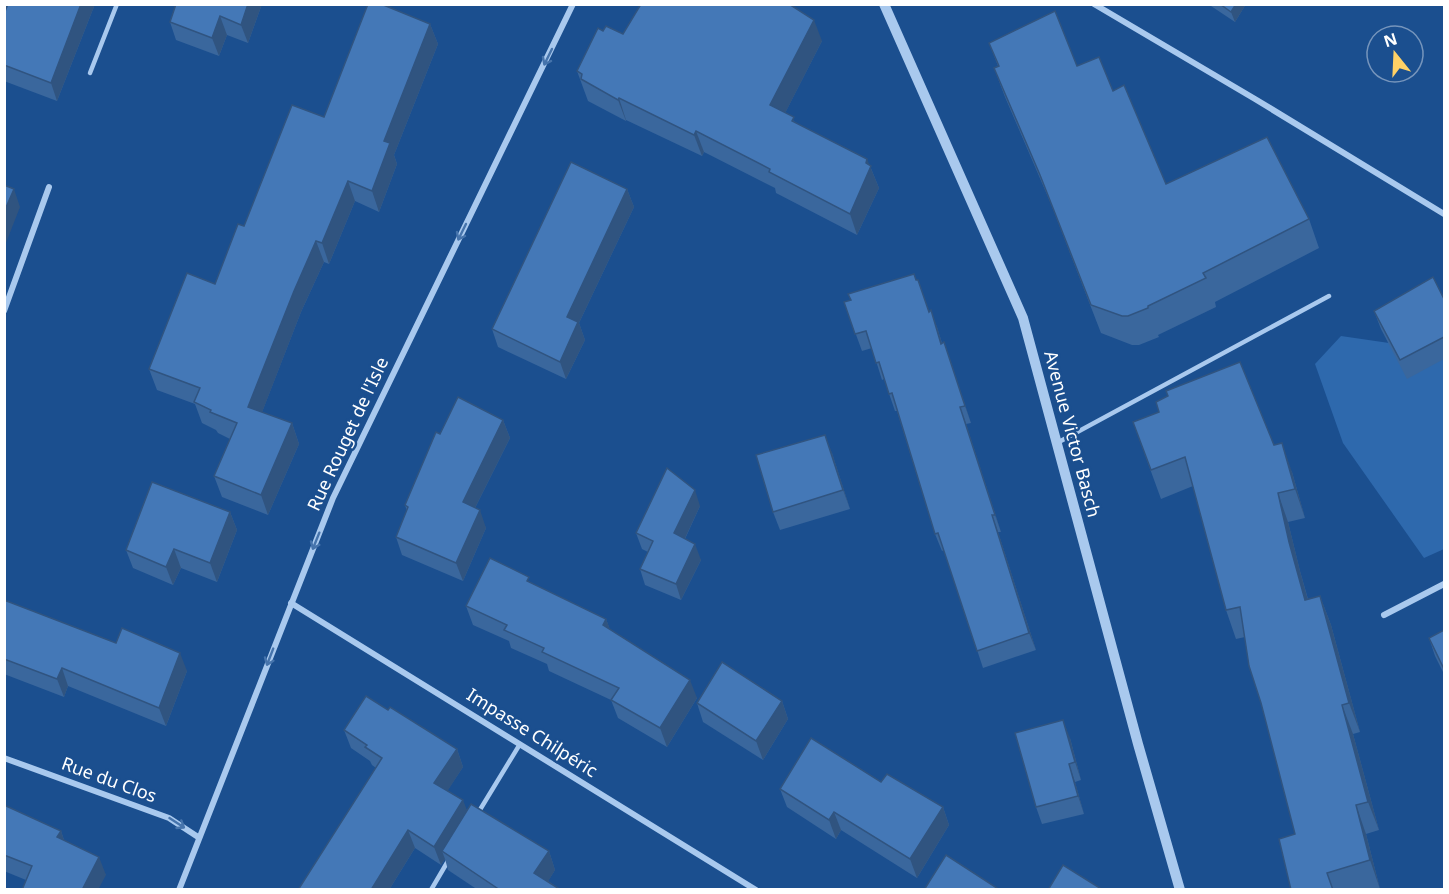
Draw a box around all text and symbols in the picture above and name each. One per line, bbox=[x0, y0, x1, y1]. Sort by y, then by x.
north arrow bbox=[1365, 24, 1425, 84]
text: N bbox=[1381, 27, 1400, 52]
one-way arrow bbox=[541, 48, 553, 66]
one-way arrow bbox=[455, 223, 467, 241]
street label: Avenue Victor Basch bbox=[1039, 348, 1107, 520]
street label: Rue Rouget de l'Isle bbox=[301, 353, 393, 514]
one-way arrow bbox=[310, 532, 321, 550]
one-way arrow bbox=[264, 647, 275, 666]
street label: Impasse Chilpéric bbox=[463, 682, 603, 782]
street label: Rue du Clos bbox=[58, 751, 160, 807]
one-way arrow bbox=[168, 817, 185, 829]

